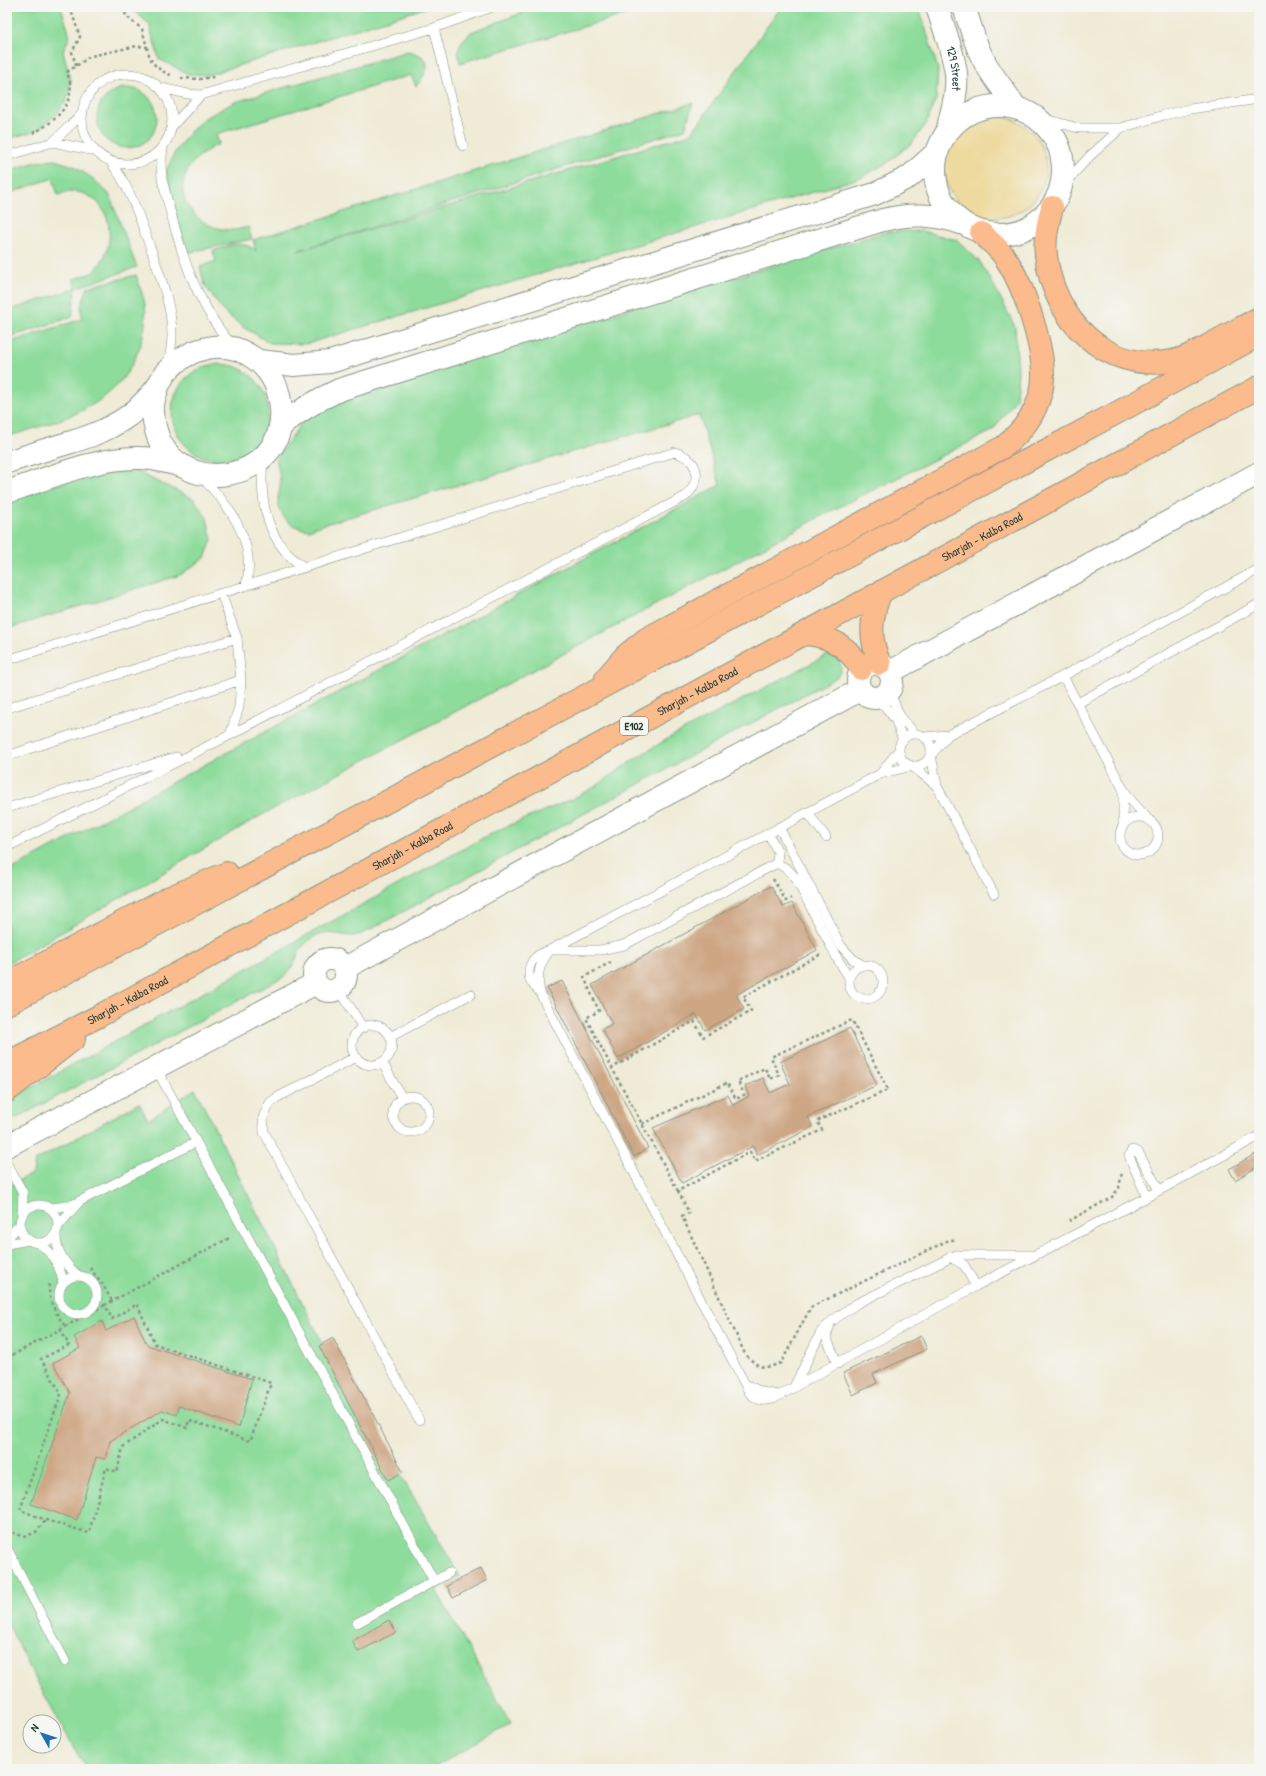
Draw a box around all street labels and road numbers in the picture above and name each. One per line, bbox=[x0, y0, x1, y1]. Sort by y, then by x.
street label: 129 Street bbox=[942, 44, 965, 92]
street label: Sharjah - Kalba Road bbox=[939, 508, 1026, 565]
street label: Sharjah - Kalba Road bbox=[654, 662, 741, 720]
road number: E102 bbox=[620, 717, 648, 735]
street label: Sharjah - Kalba Road bbox=[369, 817, 456, 874]
street label: Sharjah - Kalba Road bbox=[84, 971, 171, 1029]

